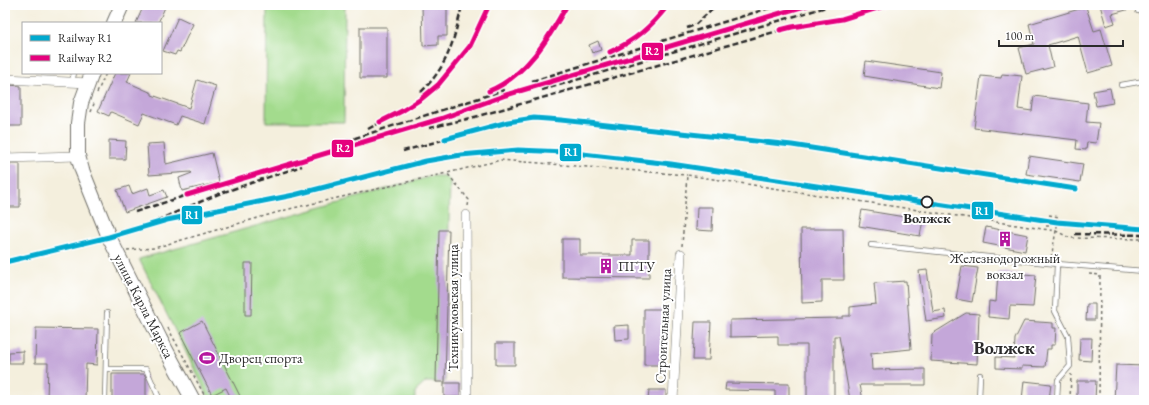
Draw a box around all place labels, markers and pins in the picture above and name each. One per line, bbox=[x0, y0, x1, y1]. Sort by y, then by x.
marker: Волжск bbox=[920, 195, 934, 209]
place label: Волжск bbox=[903, 209, 951, 227]
building icon: Железнодорожный вокзал bbox=[996, 230, 1014, 248]
place label: Железнодорожный вокзал bbox=[949, 249, 1061, 283]
building icon: ПГТУ bbox=[597, 257, 615, 275]
place label: ПГТУ bbox=[618, 257, 655, 275]
sports icon: Дворец спорта bbox=[198, 349, 216, 367]
place label: Дворец спорта bbox=[219, 349, 303, 367]

